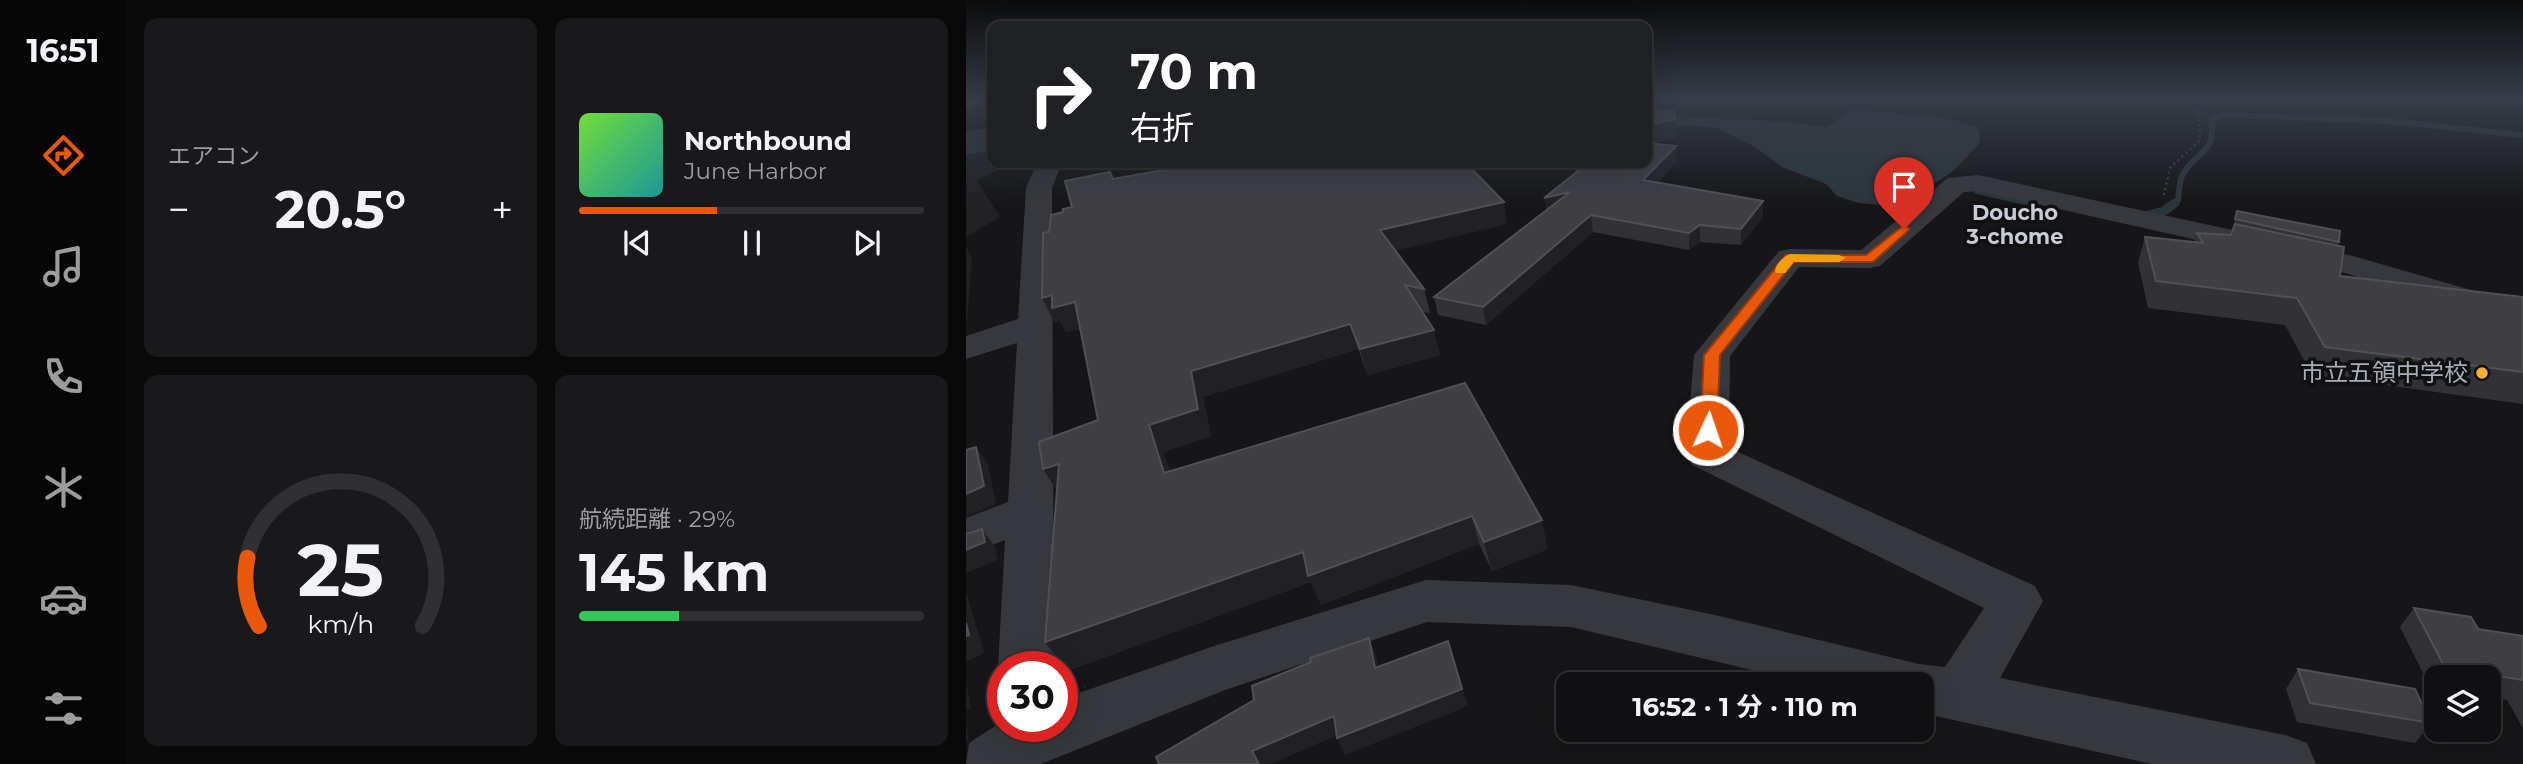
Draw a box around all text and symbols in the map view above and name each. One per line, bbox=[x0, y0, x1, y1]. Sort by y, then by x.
text: 16:51 bbox=[27, 31, 99, 70]
text: 70 m bbox=[1130, 42, 1258, 101]
icon: right bbox=[1015, 49, 1106, 140]
text: 右折 bbox=[1130, 108, 1194, 147]
text: Northbound bbox=[684, 125, 852, 157]
icon: directions bbox=[39, 131, 88, 180]
text: エアコン bbox=[168, 142, 260, 170]
text: June Harbor bbox=[684, 157, 827, 185]
pin bbox=[1874, 157, 1934, 229]
icon: arrive bbox=[1885, 168, 1923, 206]
text: 20.5° bbox=[275, 178, 406, 241]
text: − bbox=[168, 186, 190, 233]
text: + bbox=[491, 186, 513, 233]
district label: Doucho 3-chome bbox=[1966, 200, 2063, 249]
icon: previous bbox=[618, 224, 656, 262]
icon: pause bbox=[733, 224, 771, 262]
icon: next bbox=[848, 224, 886, 262]
icon: music bbox=[39, 242, 88, 291]
icon: phone bbox=[39, 352, 88, 401]
place label: 市立五領中学校 bbox=[2300, 358, 2468, 387]
marker: 市立五領中学校 bbox=[2474, 365, 2490, 381]
position arrow bbox=[1671, 393, 1745, 467]
icon: climate bbox=[39, 463, 88, 512]
text: 航続距離 · 29% bbox=[579, 505, 735, 533]
text: 25 bbox=[297, 527, 384, 615]
text: 145 km bbox=[579, 541, 769, 604]
icon: car bbox=[39, 574, 88, 623]
text: km/h bbox=[307, 609, 374, 639]
speed limit sign: 30 bbox=[987, 651, 1078, 742]
map controls bbox=[2424, 665, 2501, 742]
button: layers bbox=[2424, 665, 2501, 742]
icon: filters bbox=[39, 684, 88, 733]
text: 16:52 · 1 分 · 110 m bbox=[1632, 691, 1858, 723]

